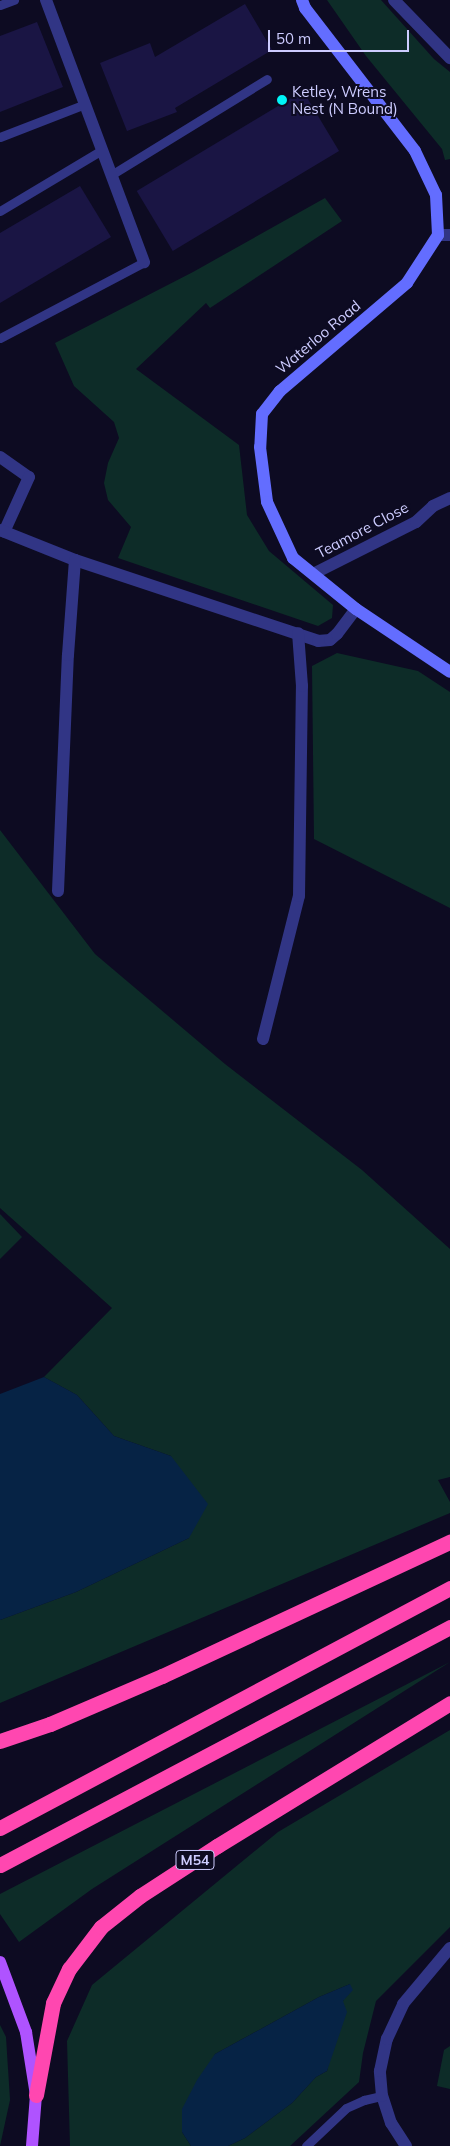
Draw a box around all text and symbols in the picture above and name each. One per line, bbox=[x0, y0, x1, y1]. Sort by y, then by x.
scale bar bbox=[270, 20, 411, 52]
text: 50 m bbox=[276, 29, 311, 48]
place label: Ketley, Wrens Nest (N Bound) bbox=[292, 82, 398, 117]
marker: Ketley, Wrens Nest (N Bound) bbox=[276, 94, 288, 106]
street label: Waterloo Road bbox=[272, 296, 364, 378]
street label: Teamore Close bbox=[313, 498, 411, 562]
road number: M54 bbox=[175, 1848, 215, 1872]

